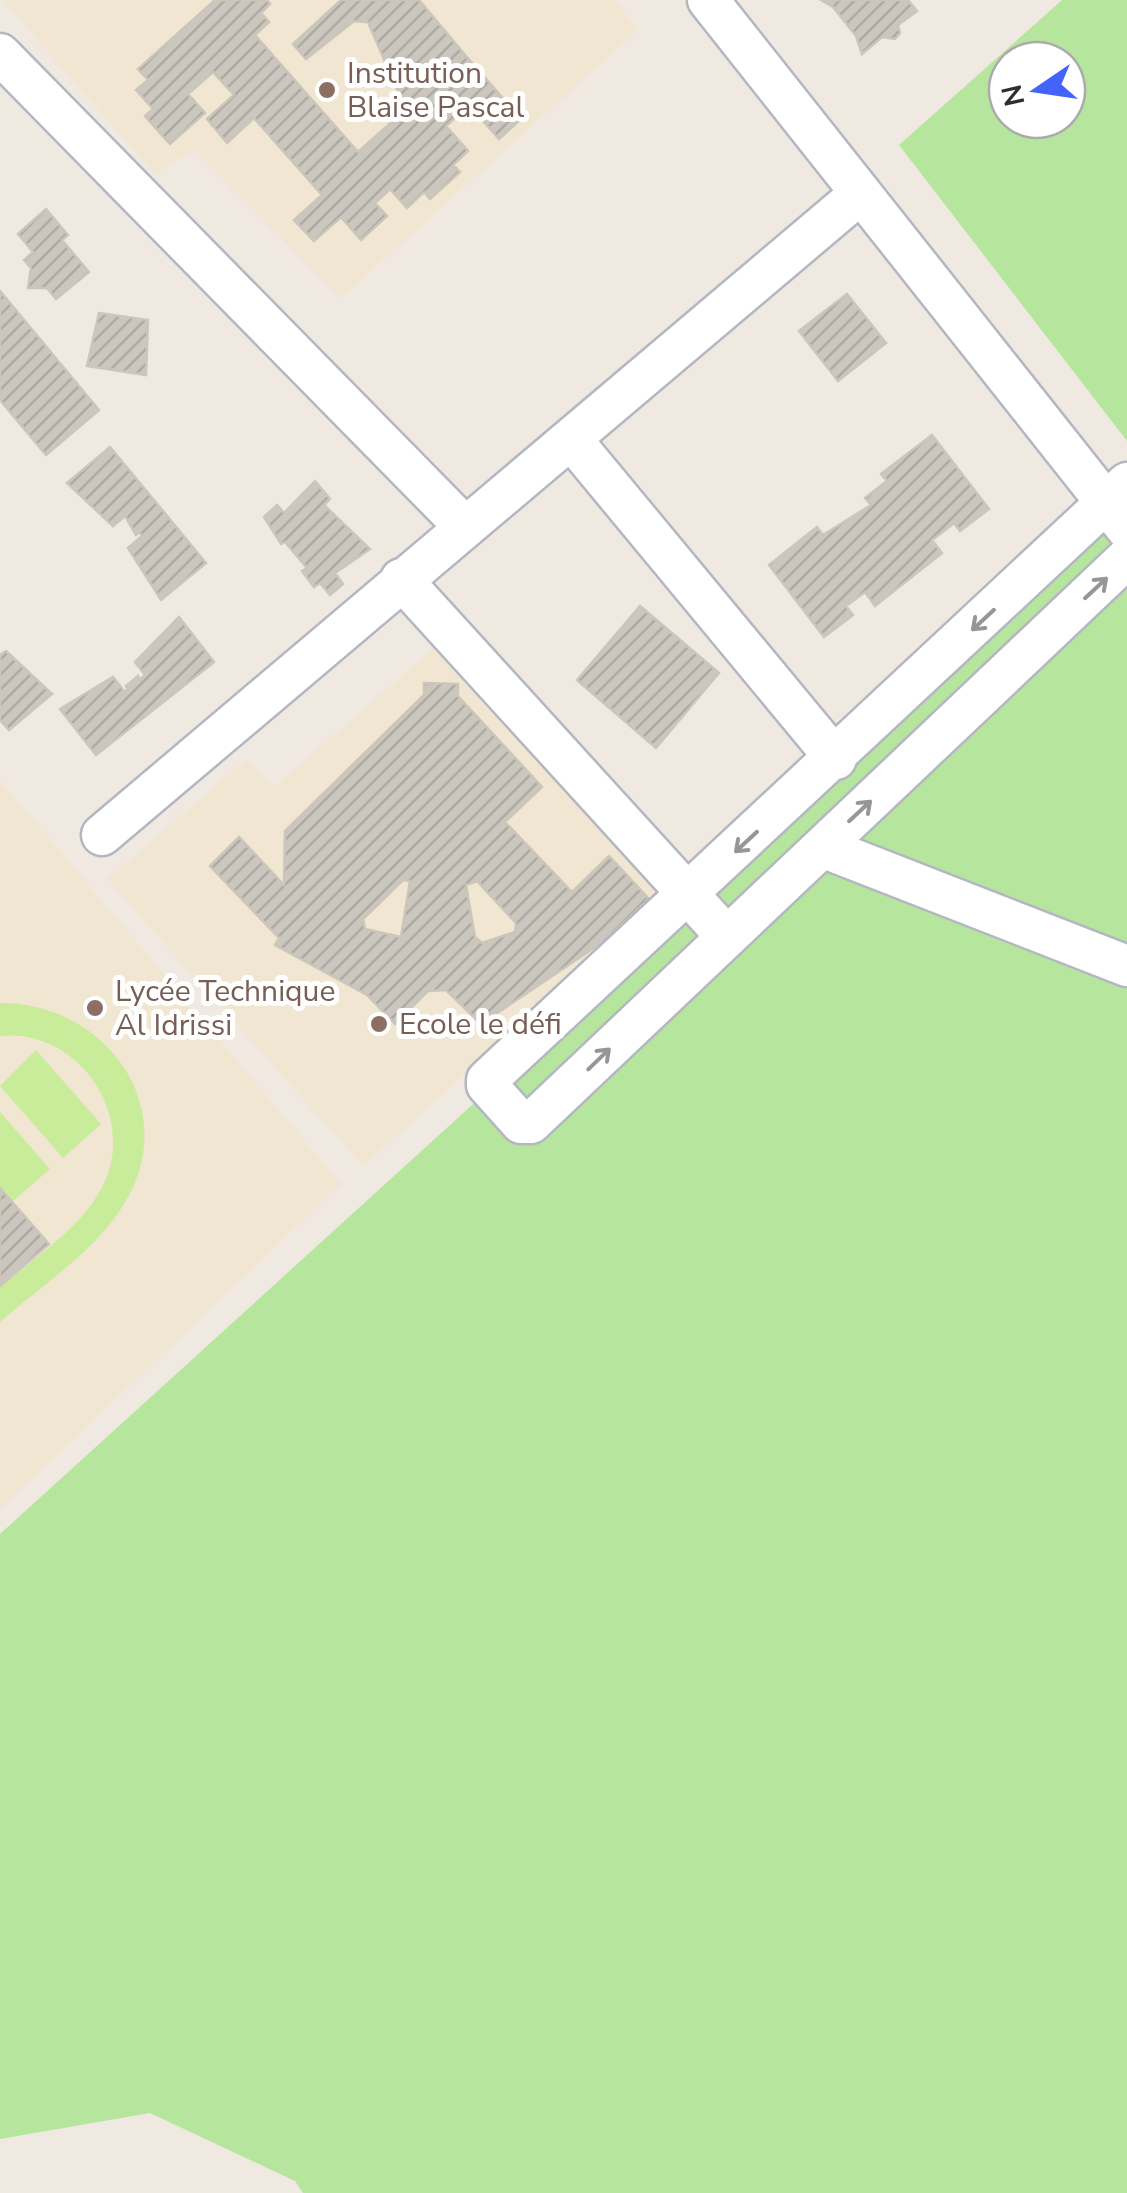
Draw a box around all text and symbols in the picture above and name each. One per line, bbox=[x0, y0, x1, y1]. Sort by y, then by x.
north arrow bbox=[987, 40, 1087, 140]
place label: Institution Blaise Pascal bbox=[347, 53, 524, 128]
marker: Institution Blaise Pascal bbox=[316, 79, 338, 101]
text: N bbox=[993, 81, 1034, 110]
one-way arrow bbox=[1083, 577, 1108, 600]
one-way arrow bbox=[971, 608, 996, 631]
one-way arrow bbox=[847, 800, 872, 823]
one-way arrow bbox=[734, 830, 758, 854]
place label: Lycée Technique Al Idrissi bbox=[115, 971, 335, 1046]
marker: Lycée Technique Al Idrissi bbox=[84, 997, 106, 1019]
place label: Ecole le défi bbox=[399, 1004, 562, 1045]
marker: Ecole le défi bbox=[368, 1013, 390, 1035]
one-way arrow bbox=[586, 1048, 611, 1071]

